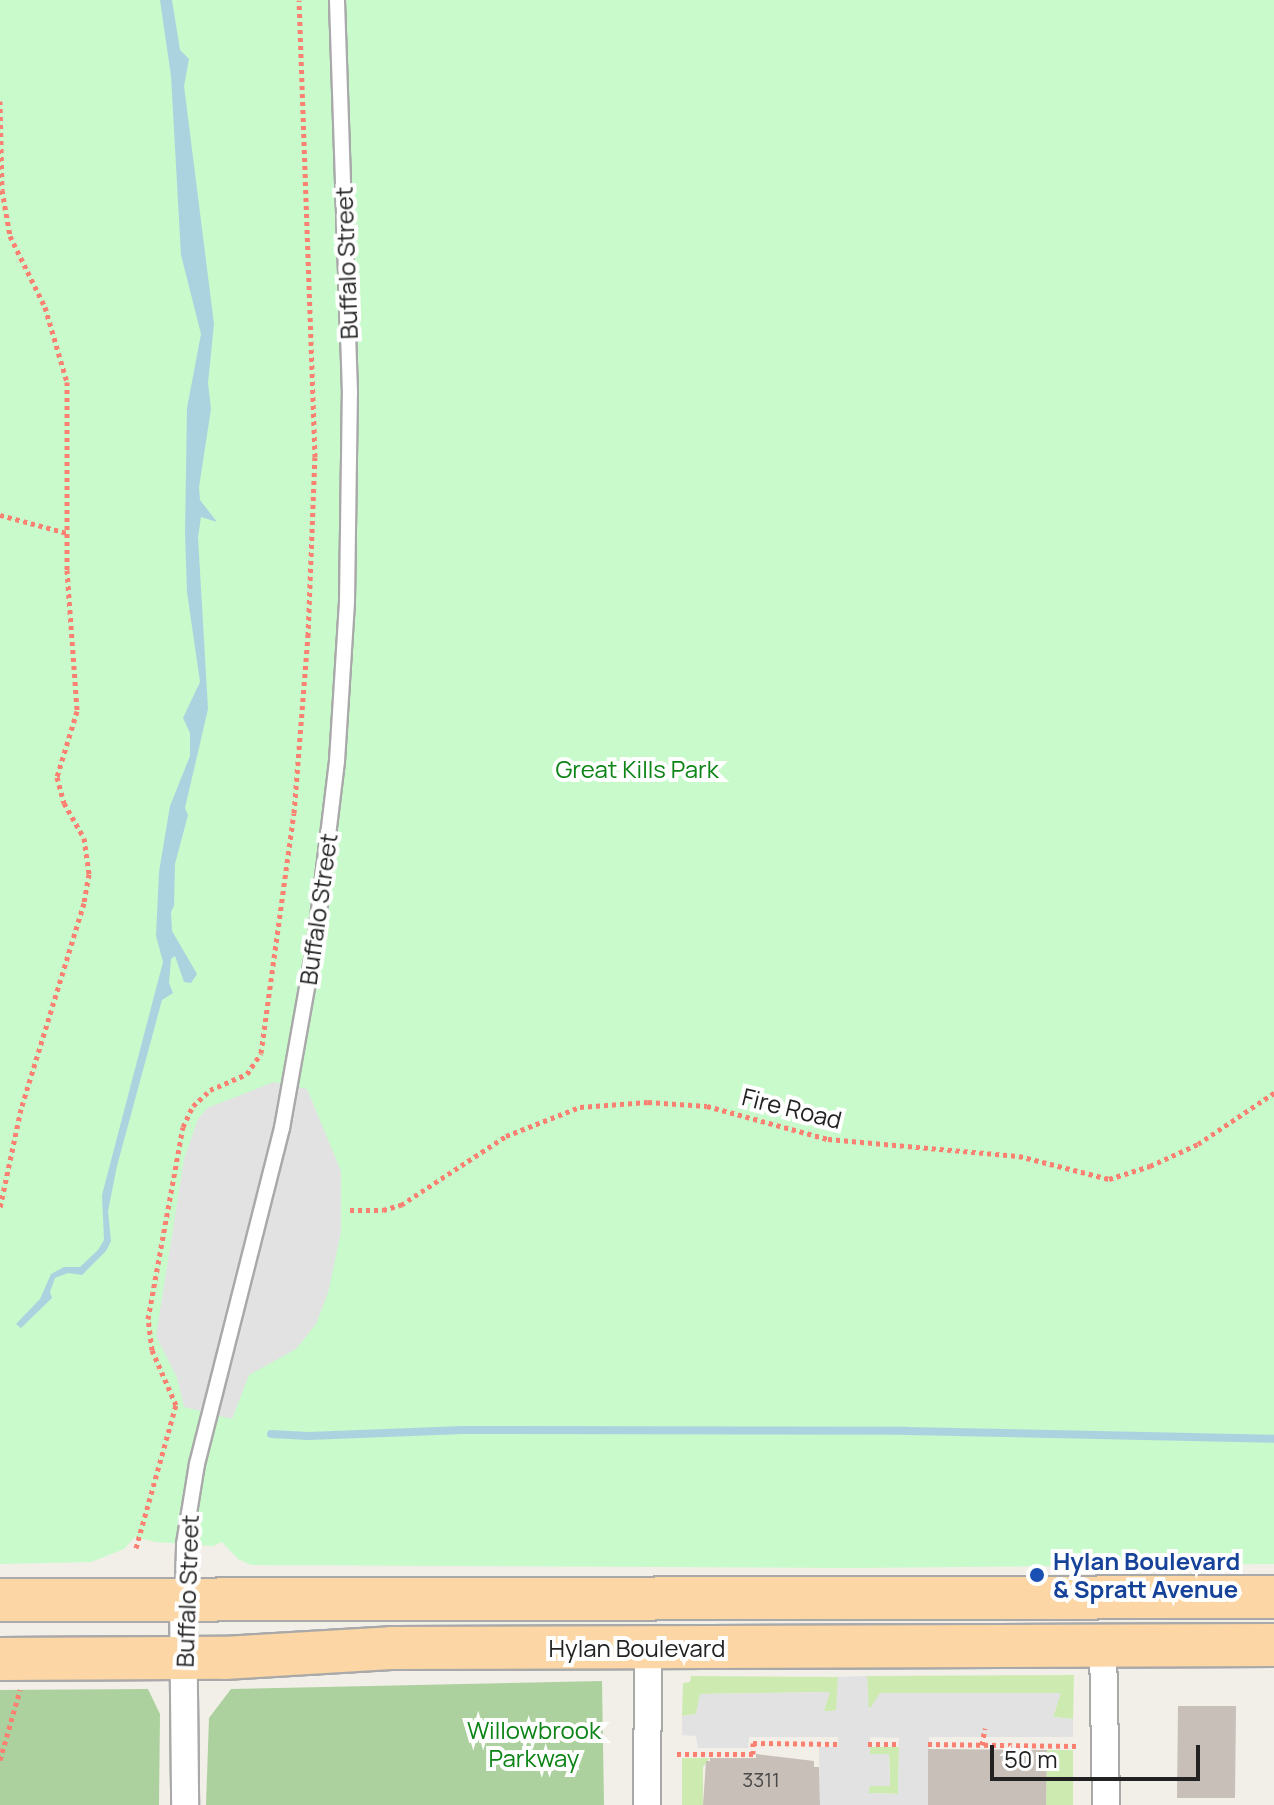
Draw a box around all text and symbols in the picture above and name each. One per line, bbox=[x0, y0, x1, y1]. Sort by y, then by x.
street label: Buffalo Street bbox=[329, 186, 363, 340]
park label: Great Kills Park bbox=[555, 755, 719, 783]
street label: Buffalo Street bbox=[293, 831, 343, 987]
street label: Fire Road bbox=[739, 1082, 845, 1134]
street label: Buffalo Street bbox=[170, 1514, 204, 1668]
place label: Hylan Boulevard & Spratt Avenue bbox=[1053, 1547, 1240, 1603]
marker: Hylan Boulevard & Spratt Avenue bbox=[1028, 1566, 1046, 1584]
street label: Hylan Boulevard bbox=[549, 1634, 725, 1662]
park label: Willowbrook Parkway bbox=[467, 1716, 601, 1772]
scale bar bbox=[994, 1729, 1204, 1779]
text: 50 m bbox=[1004, 1742, 1058, 1775]
house number: 3311 bbox=[742, 1767, 780, 1791]

